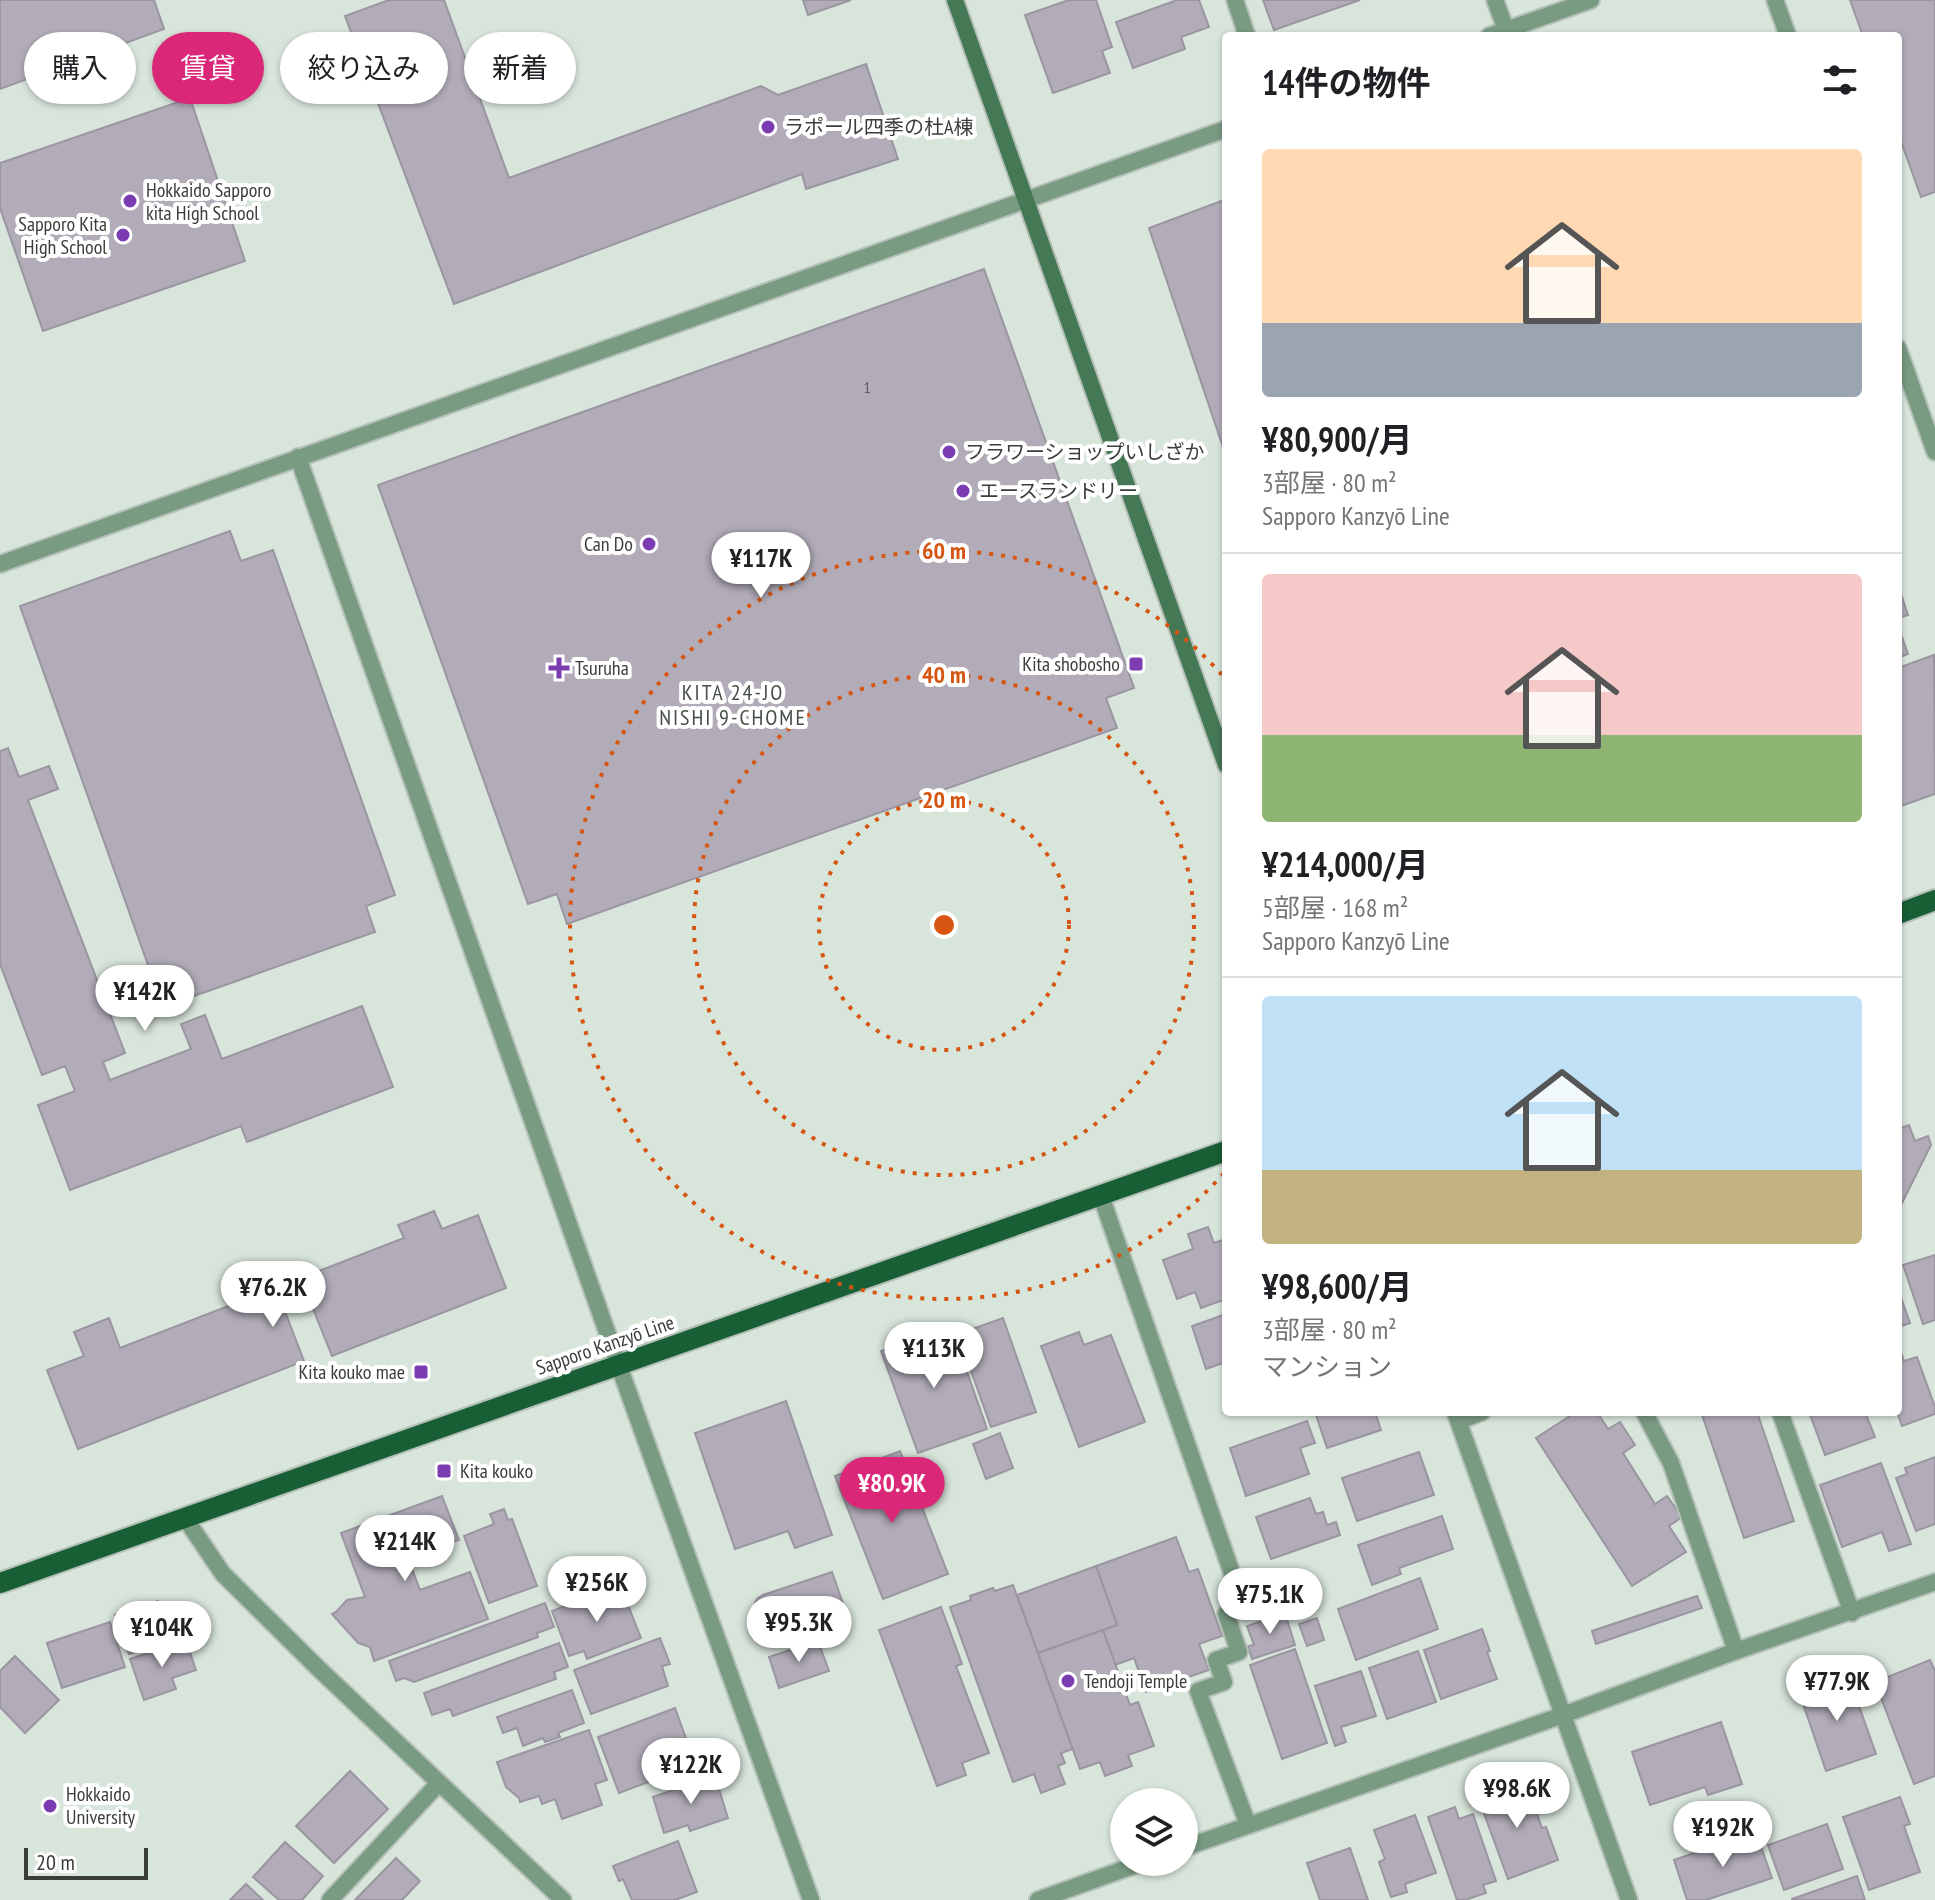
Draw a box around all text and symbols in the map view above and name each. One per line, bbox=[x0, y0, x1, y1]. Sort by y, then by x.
chip: 購入 bbox=[24, 32, 136, 104]
chip: 賃貸 bbox=[152, 32, 264, 104]
chip: 絞り込み bbox=[280, 32, 448, 104]
chip: 新着 bbox=[464, 32, 576, 104]
icon: filters bbox=[1818, 58, 1862, 102]
text: 14件の物件 bbox=[1262, 60, 1431, 104]
place label: ラポール四季の杜A棟 bbox=[784, 114, 973, 140]
marker: ラポール四季の杜A棟 bbox=[759, 118, 777, 136]
place label: Hokkaido Sapporo kita High School bbox=[146, 177, 271, 226]
marker: Hokkaido Sapporo kita High School bbox=[121, 192, 139, 210]
icon: home bbox=[1490, 201, 1634, 345]
place label: Sapporo Kita High School bbox=[18, 211, 107, 260]
marker: Sapporo Kita High School bbox=[114, 226, 132, 244]
house number: 1 bbox=[863, 377, 871, 397]
text: ¥80,900/月 bbox=[1262, 417, 1413, 461]
place label: フラワーショップいしざか bbox=[965, 439, 1205, 465]
marker: フラワーショップいしざか bbox=[940, 443, 958, 461]
text: 3部屋 · 80 m² bbox=[1262, 466, 1397, 499]
place label: エースランドリー bbox=[979, 478, 1138, 504]
marker: エースランドリー bbox=[954, 482, 972, 500]
text: Sapporo Kanzyō Line bbox=[1262, 499, 1450, 532]
place label: Can Do bbox=[584, 531, 633, 557]
pin: ¥117K bbox=[705, 532, 817, 600]
marker: Can Do bbox=[640, 535, 658, 553]
text: 60 m bbox=[922, 535, 966, 566]
text: ¥117K bbox=[729, 541, 793, 574]
icon: home bbox=[1490, 626, 1634, 770]
place label: Kita shobosho bbox=[1022, 651, 1120, 677]
place label: Tsuruha bbox=[575, 655, 629, 681]
marker: Kita shobosho bbox=[1127, 655, 1145, 673]
marker: Tsuruha bbox=[550, 659, 568, 677]
text: 40 m bbox=[922, 659, 966, 690]
district label: KITA 24-JO NISHI 9-CHOME bbox=[659, 678, 807, 731]
text: 20 m bbox=[922, 784, 966, 815]
text: ¥214,000/月 bbox=[1262, 842, 1429, 886]
text: 5部屋 · 168 m² bbox=[1262, 891, 1408, 924]
centre of rings bbox=[930, 911, 958, 939]
text: Sapporo Kanzyō Line bbox=[1262, 924, 1450, 957]
pin: ¥142K bbox=[89, 965, 201, 1033]
text: ¥142K bbox=[113, 974, 177, 1007]
icon: home bbox=[1490, 1048, 1634, 1192]
pin: ¥76.2K bbox=[208, 1261, 338, 1329]
text: ¥98,600/月 bbox=[1262, 1264, 1413, 1308]
text: ¥76.2K bbox=[239, 1270, 307, 1303]
street label: Sapporo Kanzyō Line bbox=[533, 1309, 677, 1381]
text: 3部屋 · 80 m² bbox=[1262, 1313, 1397, 1346]
pin: ¥113K bbox=[878, 1322, 990, 1390]
text: ¥113K bbox=[902, 1331, 966, 1364]
text: マンション bbox=[1262, 1350, 1392, 1383]
place label: Kita kouko mae bbox=[298, 1359, 405, 1385]
marker: Kita kouko mae bbox=[412, 1363, 430, 1381]
pin: ¥80.9K bbox=[827, 1457, 957, 1525]
place label: Kita kouko bbox=[460, 1458, 533, 1484]
marker: Kita kouko bbox=[435, 1462, 453, 1480]
text: ¥80.9K bbox=[858, 1466, 926, 1499]
pin: ¥214K bbox=[349, 1515, 461, 1583]
text: ¥214K bbox=[373, 1524, 437, 1557]
pin: ¥256K bbox=[541, 1556, 653, 1624]
text: ¥256K bbox=[565, 1565, 629, 1598]
pin: ¥75.1K bbox=[1205, 1568, 1335, 1636]
text: ¥75.1K bbox=[1236, 1577, 1304, 1610]
pin: ¥95.3K bbox=[734, 1596, 864, 1664]
pin: ¥104K bbox=[106, 1601, 218, 1669]
text: ¥95.3K bbox=[765, 1605, 833, 1638]
text: ¥104K bbox=[130, 1610, 194, 1643]
pin: ¥77.9K bbox=[1772, 1655, 1902, 1723]
text: ¥77.9K bbox=[1804, 1664, 1870, 1697]
place label: Tendoji Temple bbox=[1084, 1668, 1187, 1694]
marker: Tendoji Temple bbox=[1059, 1672, 1077, 1690]
pin: ¥122K bbox=[635, 1738, 747, 1806]
text: ¥122K bbox=[659, 1747, 723, 1780]
pin: ¥98.6K bbox=[1452, 1762, 1582, 1830]
text: ¥98.6K bbox=[1483, 1771, 1551, 1804]
place label: Hokkaido University bbox=[66, 1781, 136, 1830]
map controls bbox=[1110, 1788, 1198, 1876]
button: layers bbox=[1110, 1788, 1198, 1876]
marker: Hokkaido University bbox=[41, 1797, 59, 1815]
pin: ¥192K bbox=[1667, 1801, 1779, 1869]
text: ¥192K bbox=[1691, 1810, 1755, 1843]
scale bar bbox=[24, 1844, 148, 1880]
text: 20 m bbox=[36, 1848, 75, 1876]

